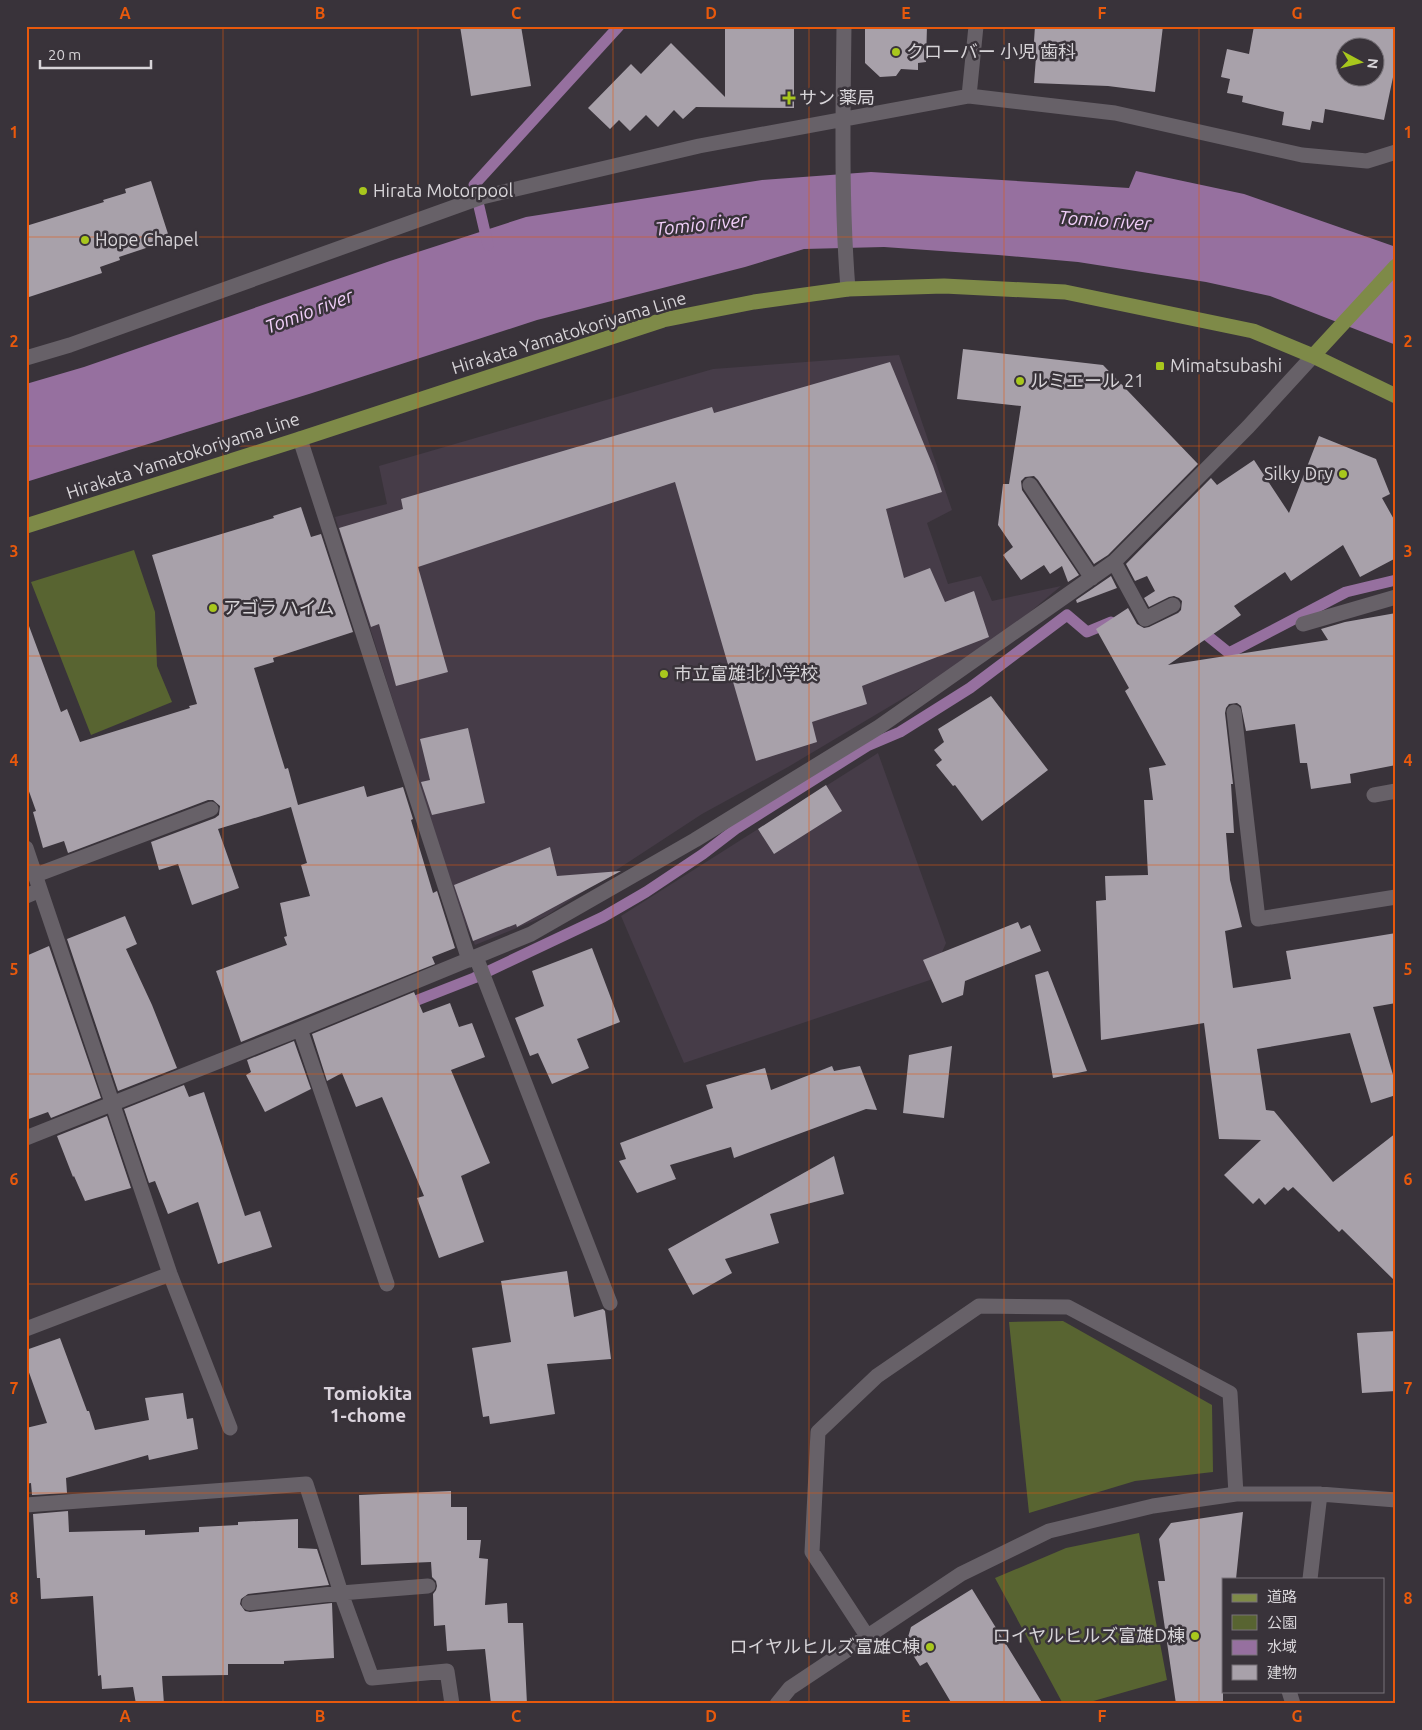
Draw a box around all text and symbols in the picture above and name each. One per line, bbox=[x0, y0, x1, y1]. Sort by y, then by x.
text: A bbox=[119, 4, 131, 22]
text: B bbox=[315, 4, 325, 22]
text: C bbox=[511, 4, 521, 22]
text: D bbox=[705, 4, 717, 22]
text: E bbox=[901, 4, 911, 22]
text: F bbox=[1098, 4, 1107, 22]
text: G bbox=[1291, 4, 1303, 22]
scale bar bbox=[40, 38, 151, 70]
north arrow bbox=[1334, 38, 1384, 88]
place label: クローバー 小児 歯科 bbox=[906, 41, 1076, 61]
text: 20 m bbox=[48, 46, 81, 63]
marker: クローバー 小児 歯科 bbox=[890, 46, 902, 58]
text: N bbox=[1364, 57, 1381, 70]
place label: サン 薬局 bbox=[799, 87, 875, 107]
marker: サン 薬局 bbox=[783, 92, 795, 104]
text: 1 bbox=[9, 123, 19, 141]
text: 1 bbox=[1403, 123, 1413, 141]
place label: Hirata Motorpool bbox=[373, 180, 514, 200]
marker: Hirata Motorpool bbox=[357, 185, 369, 197]
water label: Tomio river bbox=[1058, 206, 1153, 234]
water label: Tomio river bbox=[654, 208, 749, 240]
place label: Hope Chapel bbox=[95, 229, 199, 249]
marker: Hope Chapel bbox=[79, 234, 91, 246]
water label: Tomio river bbox=[262, 284, 357, 338]
street label: Hirakata Yamatokoriyama Line bbox=[449, 287, 688, 377]
text: 2 bbox=[9, 332, 19, 350]
text: 2 bbox=[1403, 332, 1413, 350]
place label: Mimatsubashi bbox=[1170, 355, 1282, 375]
marker: Mimatsubashi bbox=[1154, 360, 1166, 372]
place label: ルミエール 21 bbox=[1030, 370, 1144, 390]
marker: ルミエール 21 bbox=[1014, 375, 1026, 387]
street label: Hirakata Yamatokoriyama Line bbox=[64, 408, 302, 502]
place label: Silky Dry bbox=[1264, 463, 1333, 483]
marker: Silky Dry bbox=[1337, 468, 1349, 480]
text: 3 bbox=[9, 542, 19, 560]
text: 3 bbox=[1403, 542, 1413, 560]
place label: アゴラ ハイム bbox=[223, 597, 334, 617]
marker: アゴラ ハイム bbox=[207, 602, 219, 614]
place label: 市立富雄北小学校 bbox=[674, 663, 818, 683]
marker: 市立富雄北小学校 bbox=[658, 668, 670, 680]
text: 4 bbox=[9, 751, 19, 769]
text: 4 bbox=[1403, 751, 1413, 769]
text: 5 bbox=[9, 960, 19, 978]
text: 5 bbox=[1403, 960, 1413, 978]
text: 6 bbox=[9, 1170, 19, 1188]
text: 6 bbox=[1403, 1170, 1413, 1188]
text: 7 bbox=[9, 1379, 19, 1397]
text: 7 bbox=[1403, 1379, 1413, 1397]
district label: Tomiokita 1-chome bbox=[324, 1382, 412, 1426]
legend bbox=[1222, 1578, 1384, 1692]
text: 道路 bbox=[1267, 1588, 1297, 1605]
text: 8 bbox=[9, 1589, 19, 1607]
text: 8 bbox=[1403, 1589, 1413, 1607]
text: 公園 bbox=[1267, 1614, 1297, 1631]
place label: ロイヤルヒルズ富雄D棟 bbox=[993, 1625, 1185, 1645]
marker: ロイヤルヒルズ富雄D棟 bbox=[1189, 1630, 1201, 1642]
place label: ロイヤルヒルズ富雄C棟 bbox=[730, 1636, 920, 1656]
text: 水域 bbox=[1267, 1638, 1297, 1655]
marker: ロイヤルヒルズ富雄C棟 bbox=[924, 1641, 936, 1653]
text: 建物 bbox=[1267, 1664, 1297, 1681]
text: A bbox=[119, 1707, 131, 1725]
text: B bbox=[315, 1707, 325, 1725]
text: C bbox=[511, 1707, 521, 1725]
text: D bbox=[705, 1707, 717, 1725]
text: E bbox=[901, 1707, 911, 1725]
text: F bbox=[1098, 1707, 1107, 1725]
text: G bbox=[1291, 1707, 1303, 1725]

